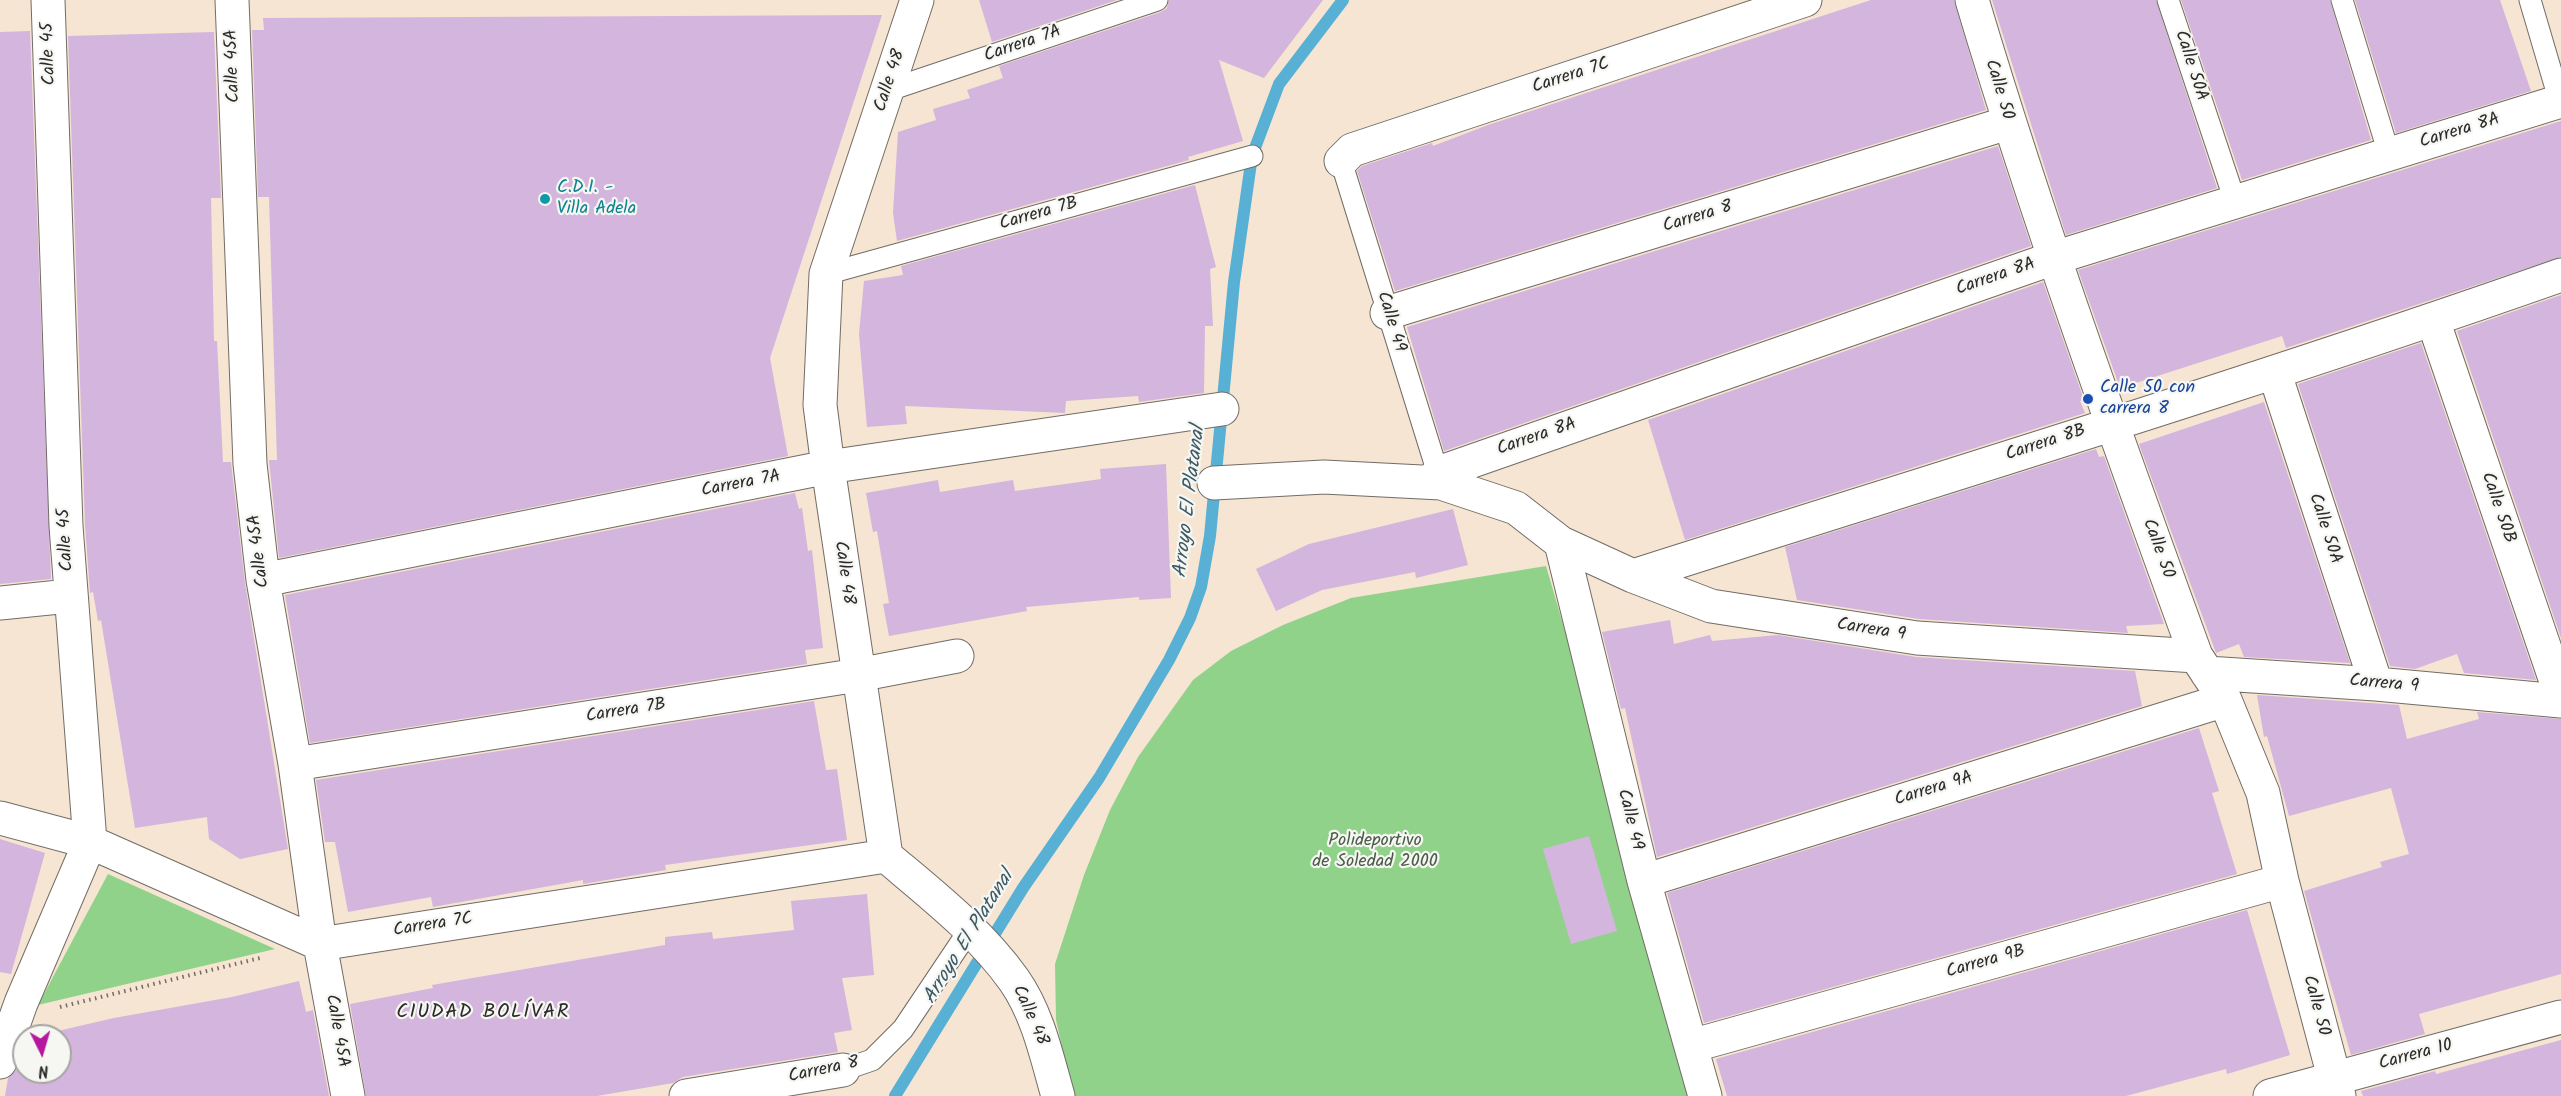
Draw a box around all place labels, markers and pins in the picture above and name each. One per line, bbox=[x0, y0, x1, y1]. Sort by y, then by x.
place label: C.D.I. - Villa Adela bbox=[557, 178, 636, 220]
marker: C.D.I. - Villa Adela bbox=[538, 192, 552, 206]
place label: Calle 50 con carrera 8 bbox=[2100, 378, 2195, 420]
marker: Calle 50 con carrera 8 bbox=[2081, 392, 2095, 406]

